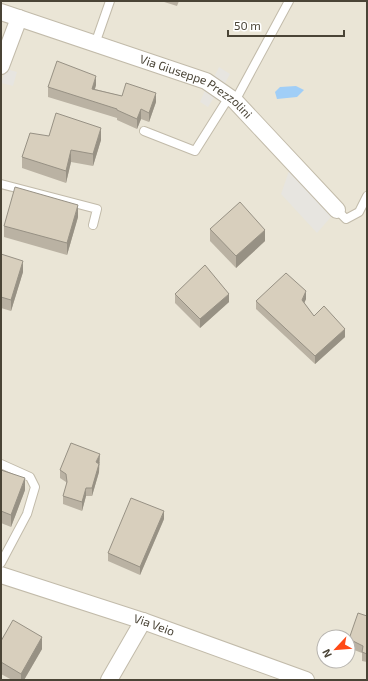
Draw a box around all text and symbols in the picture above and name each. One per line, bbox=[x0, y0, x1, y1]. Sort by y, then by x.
scale bar bbox=[228, 12, 344, 38]
text: 50 m bbox=[234, 18, 261, 32]
street label: Via Giuseppe Prezzolini bbox=[138, 51, 256, 121]
street label: Via Veio bbox=[132, 610, 177, 638]
north arrow bbox=[316, 629, 356, 669]
text: N bbox=[319, 647, 334, 660]

